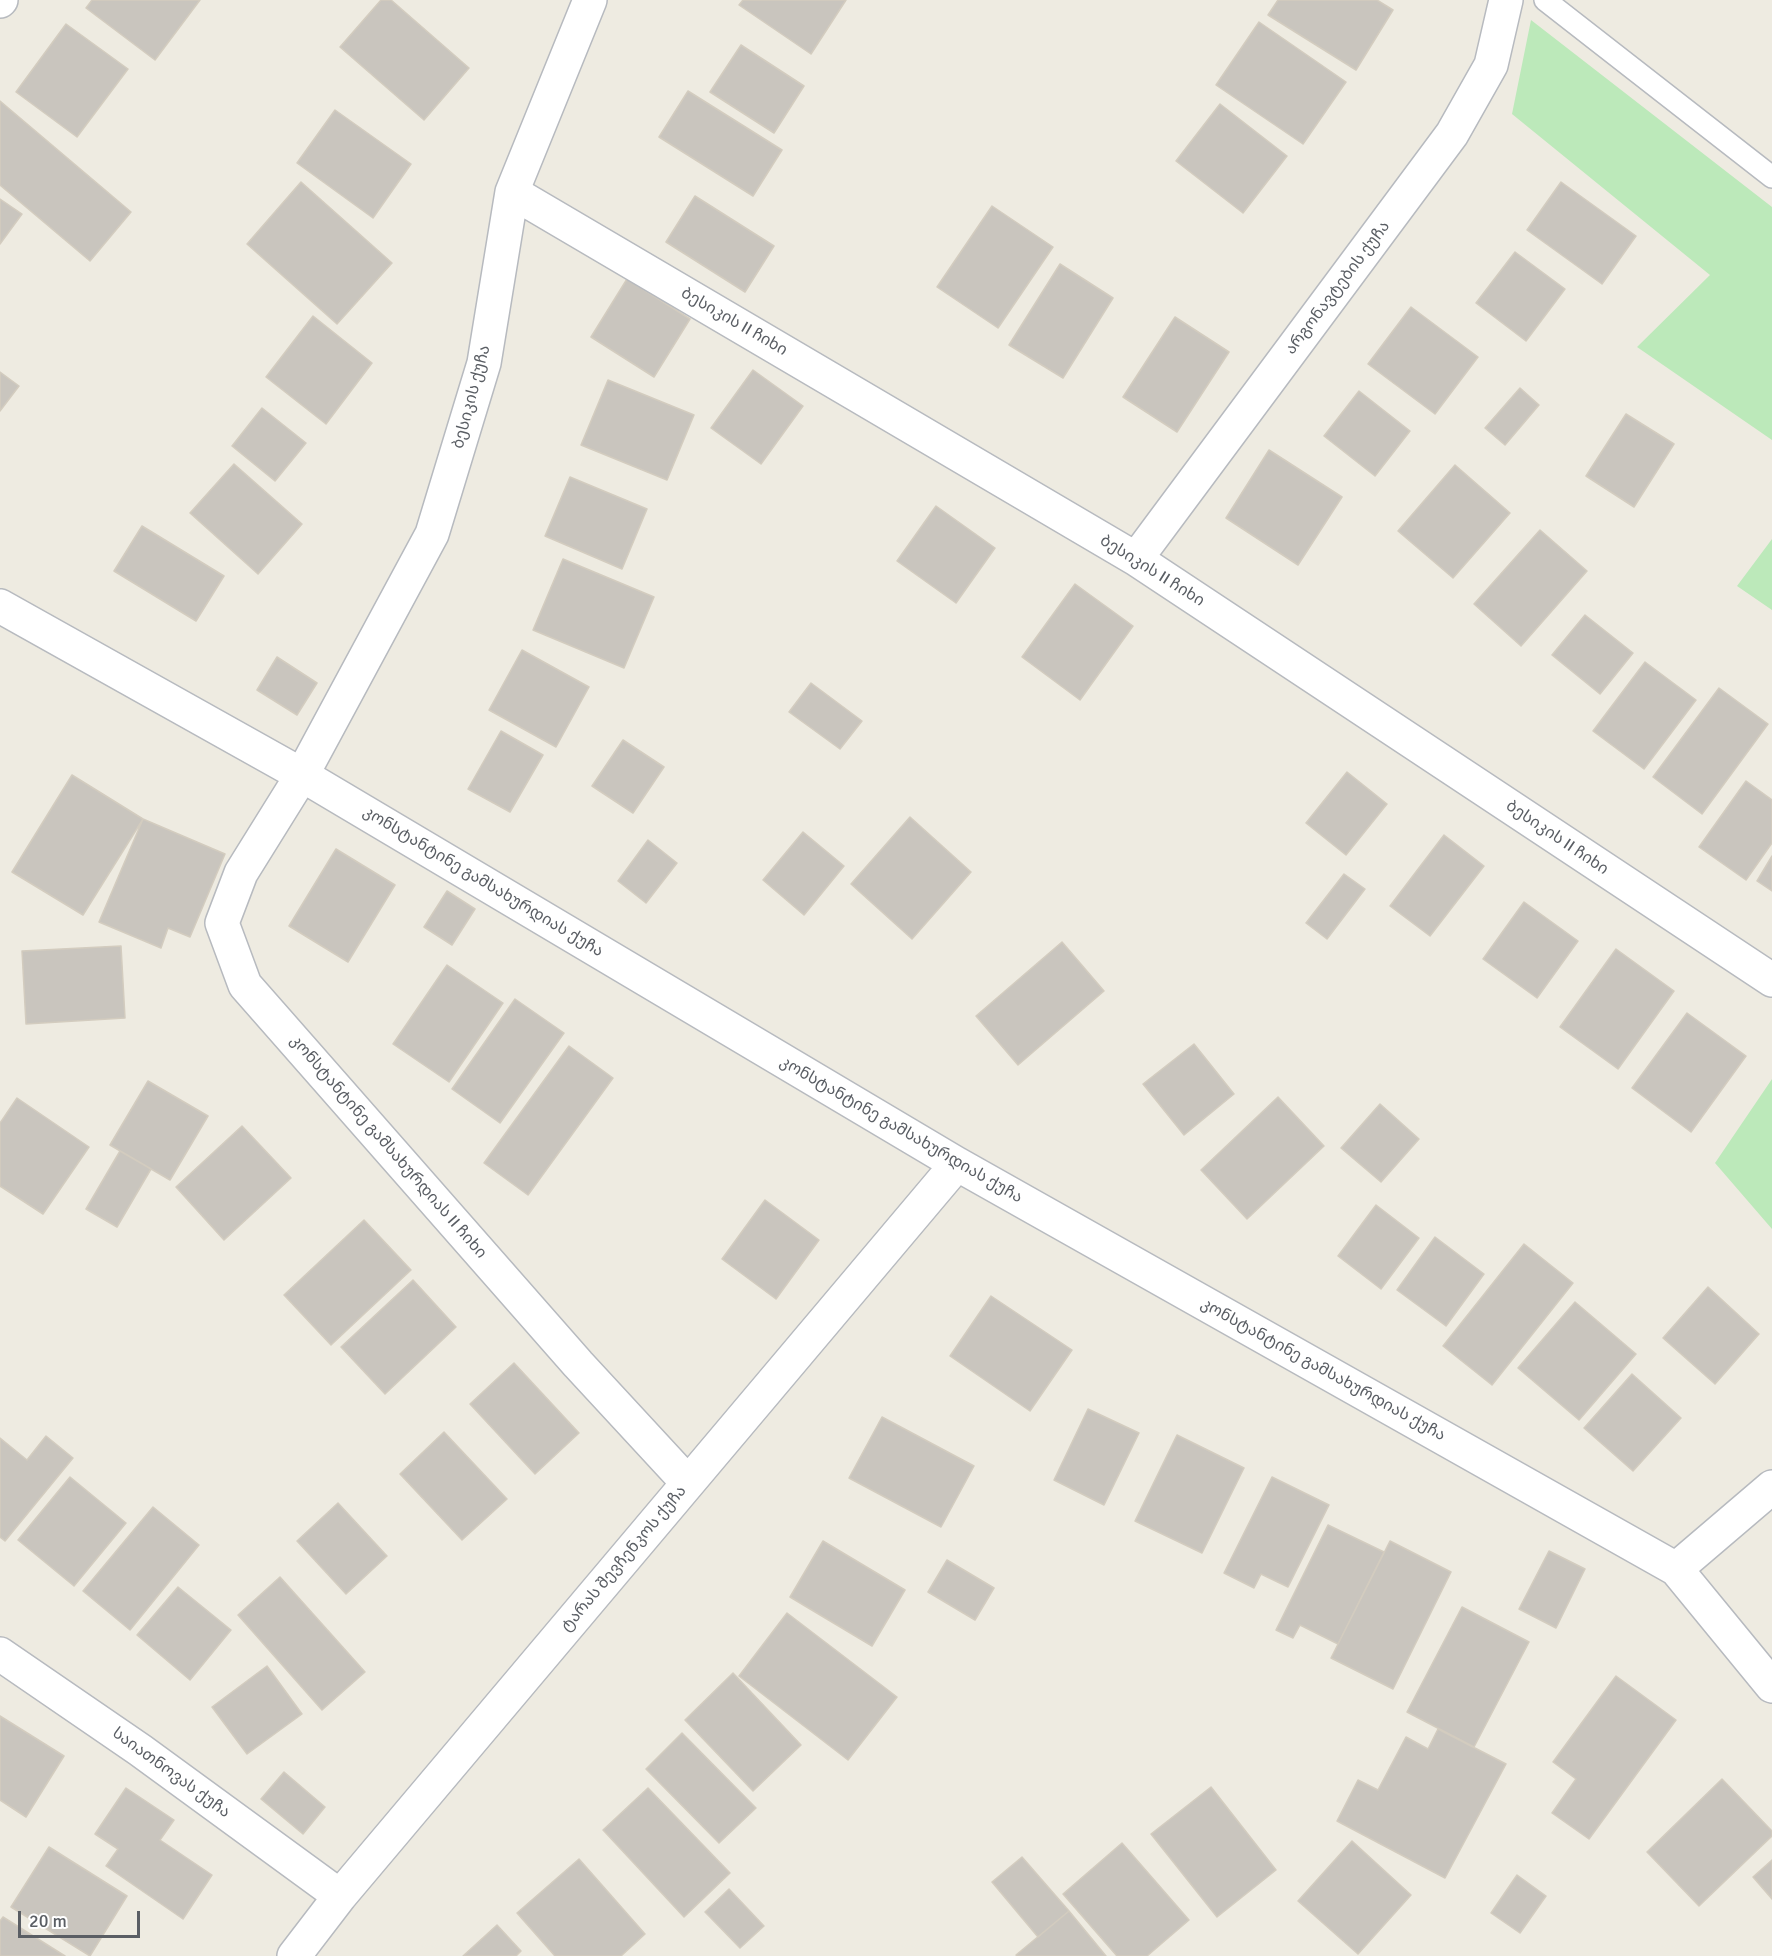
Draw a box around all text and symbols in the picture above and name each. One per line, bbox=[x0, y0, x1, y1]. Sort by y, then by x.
street label: არგონავტების ქუჩა bbox=[1282, 217, 1394, 359]
street label: ბესიკის II ჩიხი bbox=[677, 284, 791, 360]
street label: ბესიკის ქუჩა bbox=[449, 343, 495, 451]
street label: ბესიკის II ჩიხი bbox=[1096, 531, 1208, 611]
street label: ბესიკის II ჩიხი bbox=[1502, 797, 1612, 879]
street label: კონსტანტინე გამსახურდიას ქუჩა bbox=[359, 803, 607, 961]
street label: კონსტანტინე გამსახურდიას II ჩიხი bbox=[286, 1031, 490, 1263]
street label: კონსტანტინე გამსახურდიას ქუჩა bbox=[776, 1052, 1026, 1208]
street label: კონსტანტინე გამსახურდიას ქუჩა bbox=[1197, 1295, 1449, 1445]
street label: ტარას შევჩენკოს ქუჩა bbox=[557, 1482, 691, 1636]
street label: საიათნოვას ქუჩა bbox=[108, 1724, 234, 1822]
scale bar bbox=[21, 1899, 142, 1937]
text: 20 m bbox=[29, 1910, 67, 1932]

